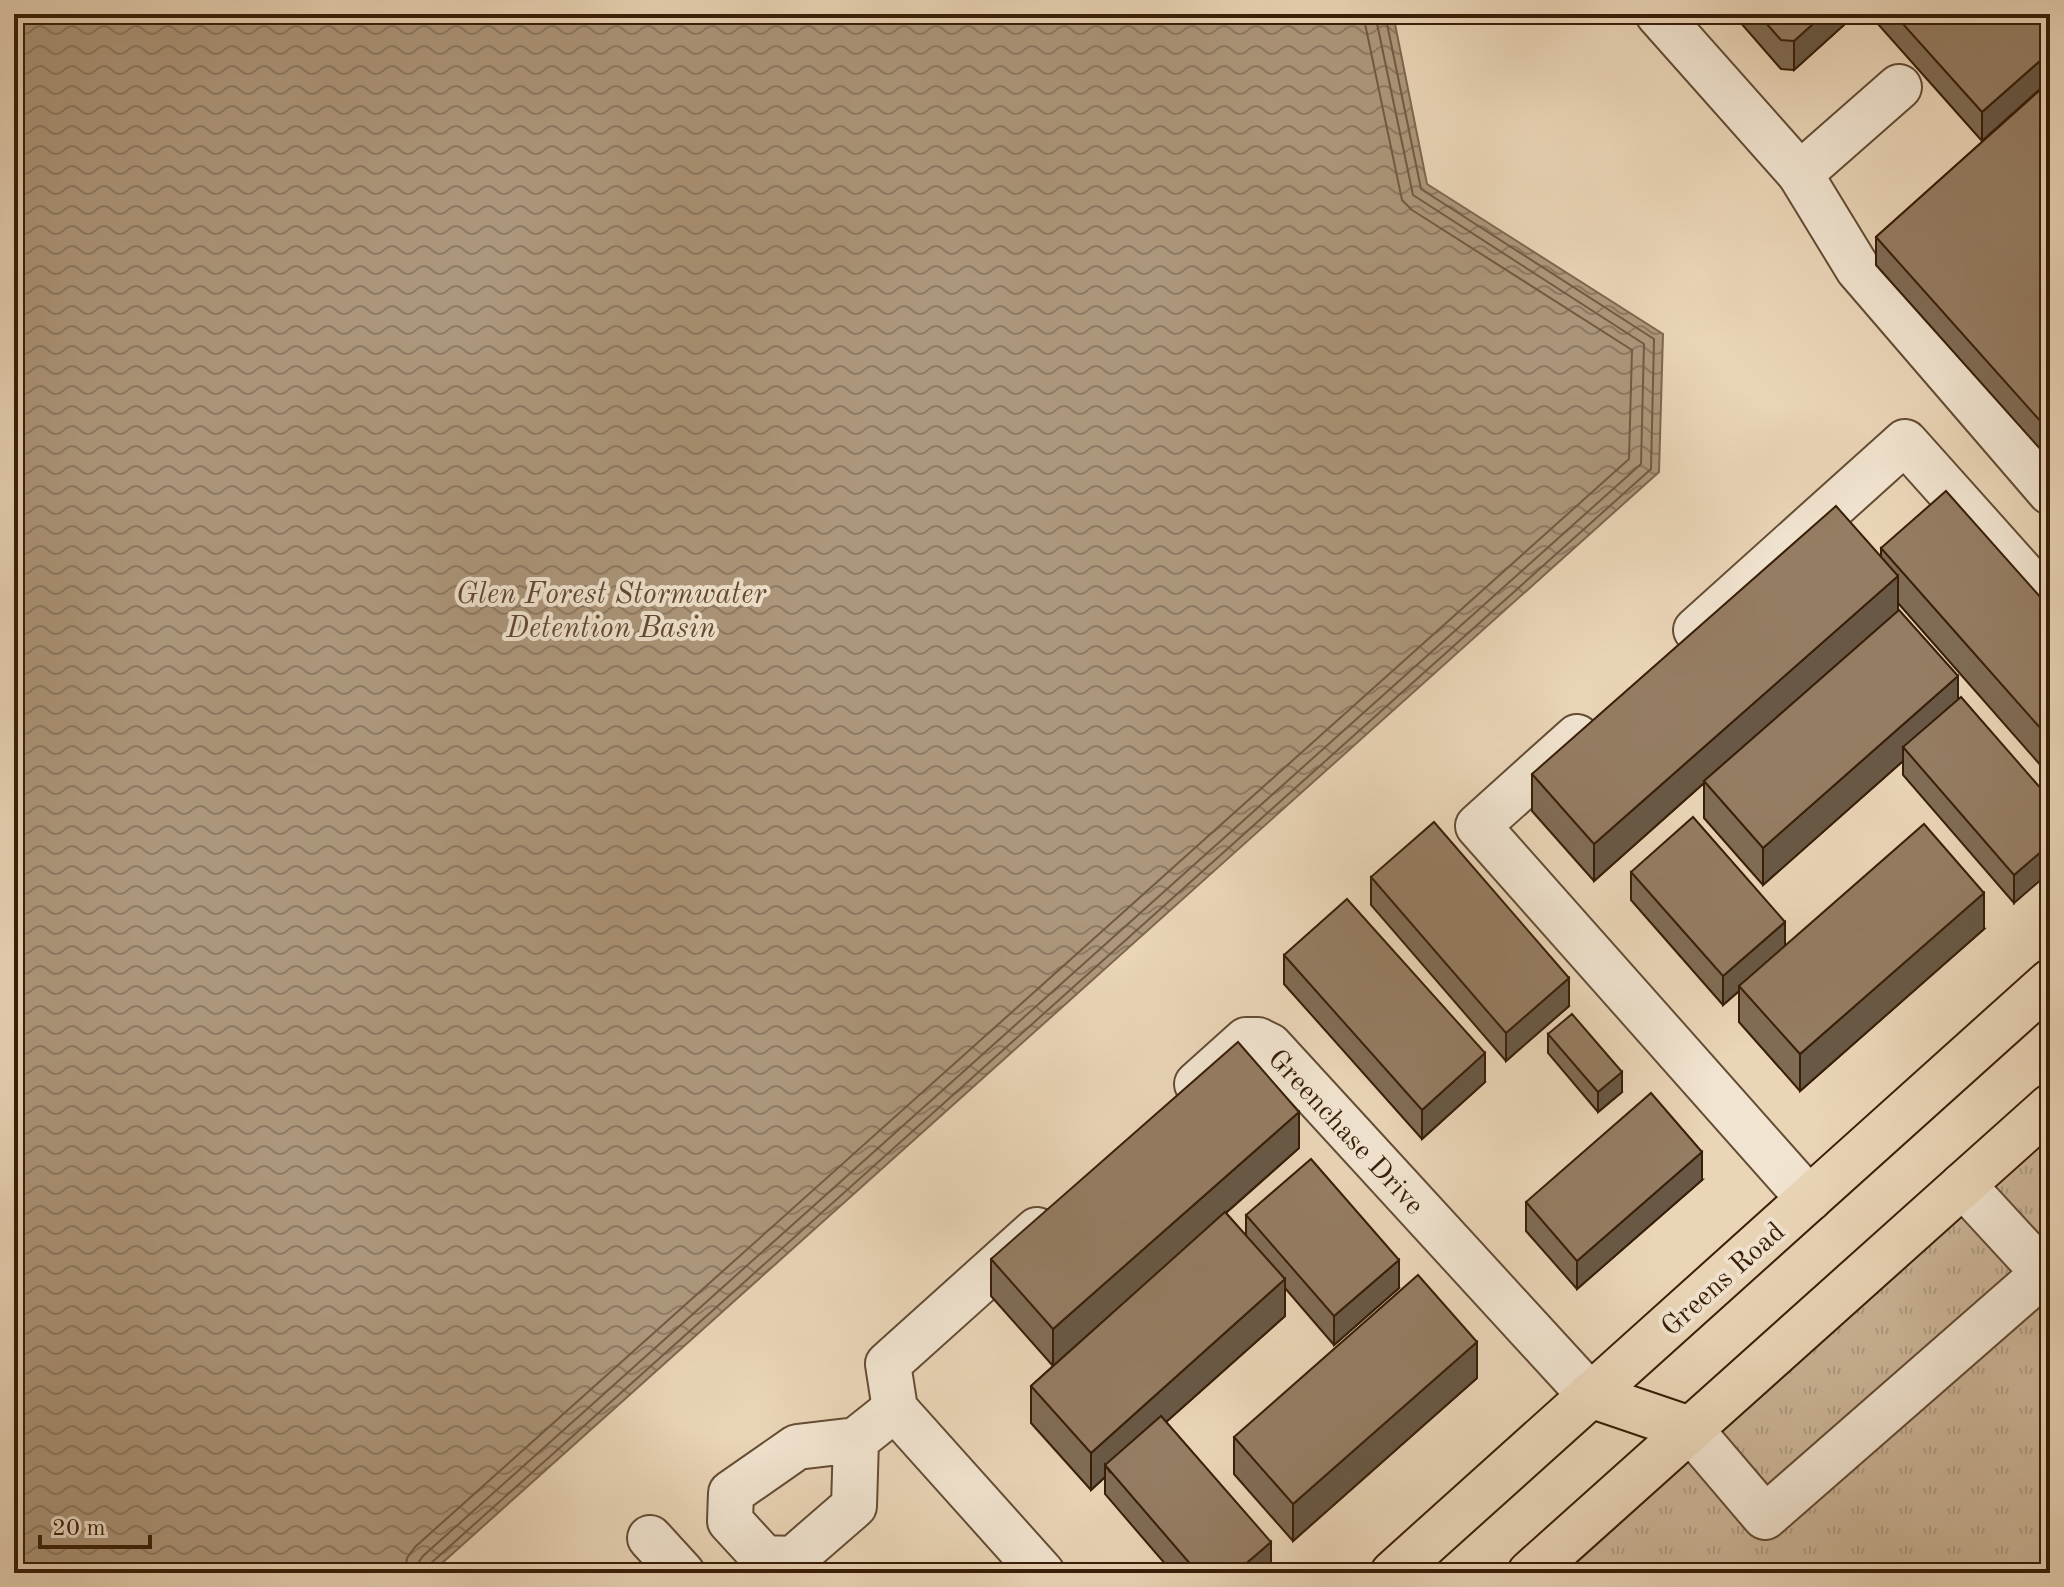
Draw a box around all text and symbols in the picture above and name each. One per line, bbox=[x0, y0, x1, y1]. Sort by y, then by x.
water label: Glen Forest Stormwater Detention Basin bbox=[456, 580, 767, 644]
street label: Greenchase Drive bbox=[1262, 1045, 1428, 1221]
street label: Greens Road bbox=[1657, 1218, 1791, 1342]
scale bar bbox=[40, 1499, 150, 1549]
text: 20 m bbox=[52, 1517, 106, 1541]

